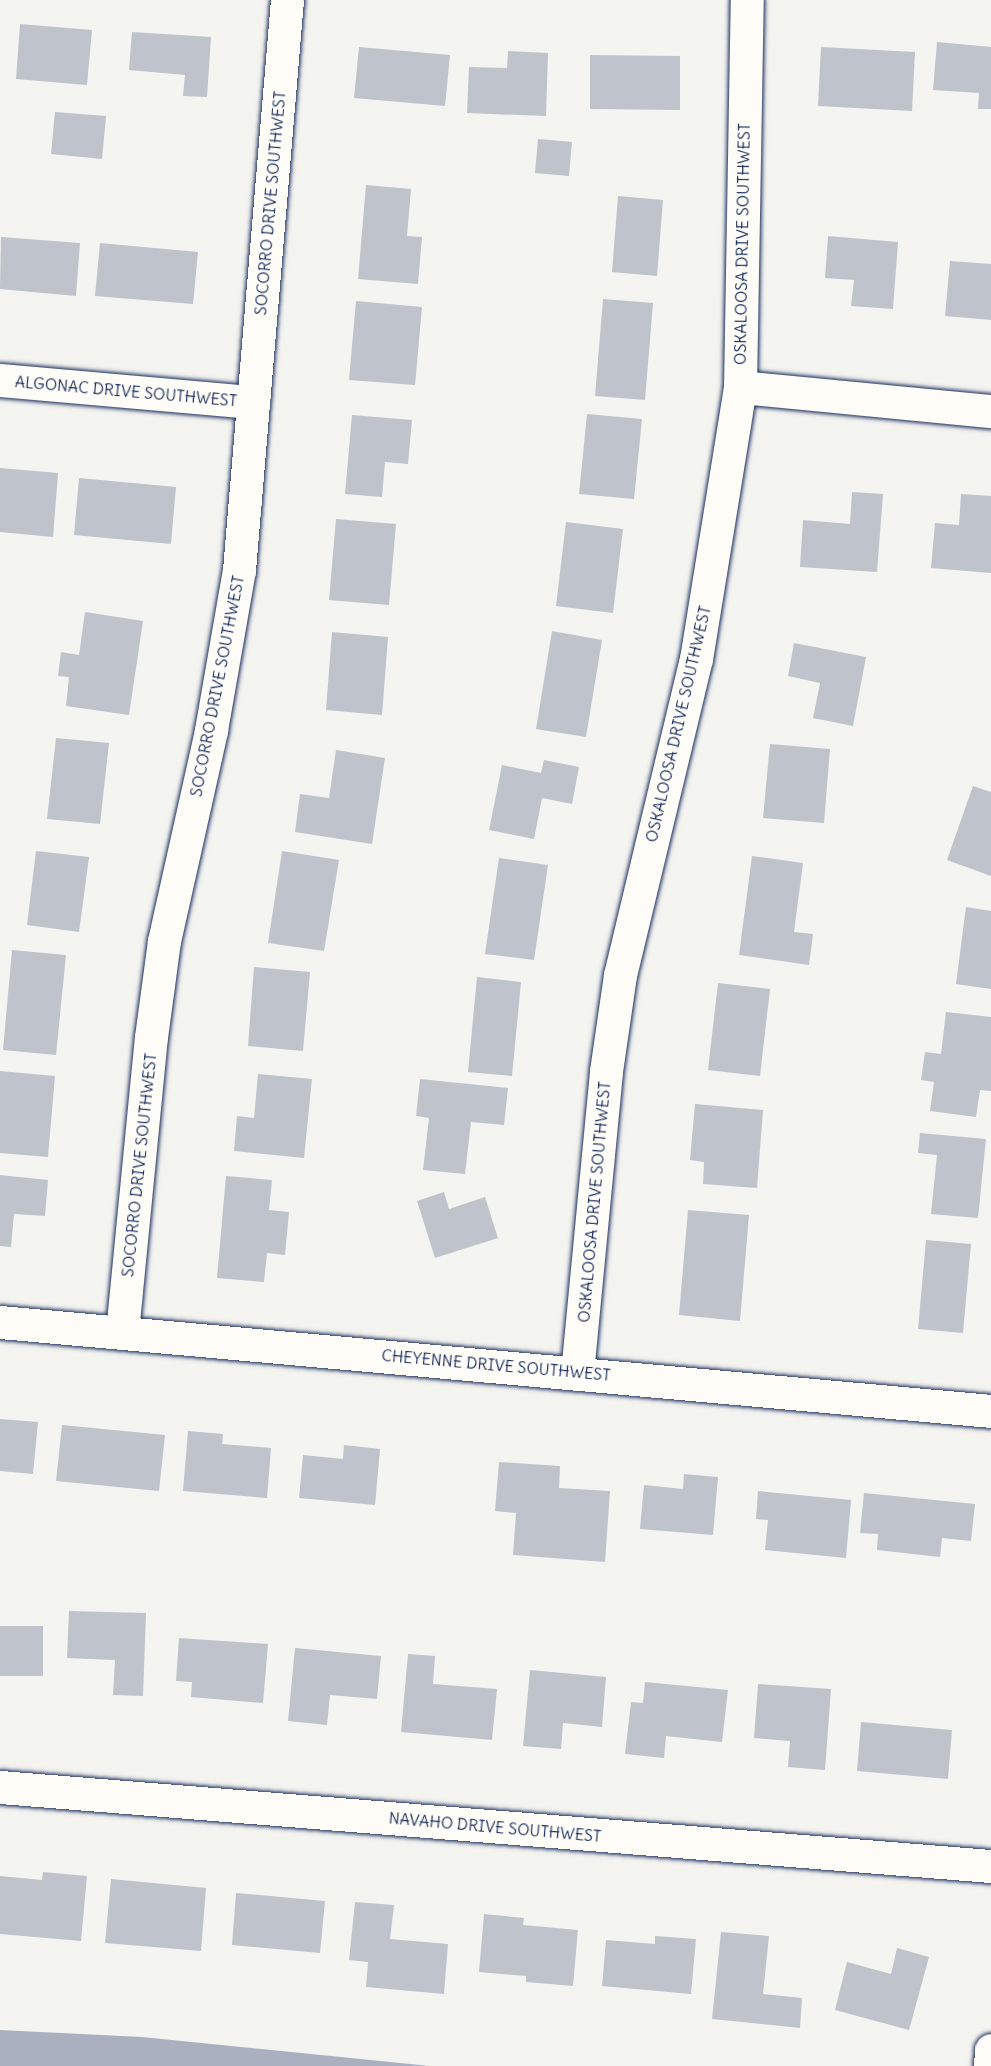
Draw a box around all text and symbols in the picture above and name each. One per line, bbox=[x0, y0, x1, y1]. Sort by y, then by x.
street label: SOCORRO DRIVE SOUTHWEST bbox=[251, 90, 289, 316]
street label: OSKALOOSA DRIVE SOUTHWEST bbox=[730, 123, 754, 365]
street label: ALGONAC DRIVE SOUTHWEST bbox=[14, 372, 238, 410]
street label: SOCORRO DRIVE SOUTHWEST bbox=[186, 574, 248, 798]
street label: OSKALOOSA DRIVE SOUTHWEST bbox=[641, 604, 715, 844]
street label: SOCORRO DRIVE SOUTHWEST bbox=[118, 1052, 160, 1278]
street label: OSKALOOSA DRIVE SOUTHWEST bbox=[574, 1081, 614, 1323]
street label: CHEYENNE DRIVE SOUTHWEST bbox=[381, 1345, 611, 1385]
street label: NAVAHO DRIVE SOUTHWEST bbox=[388, 1808, 602, 1846]

